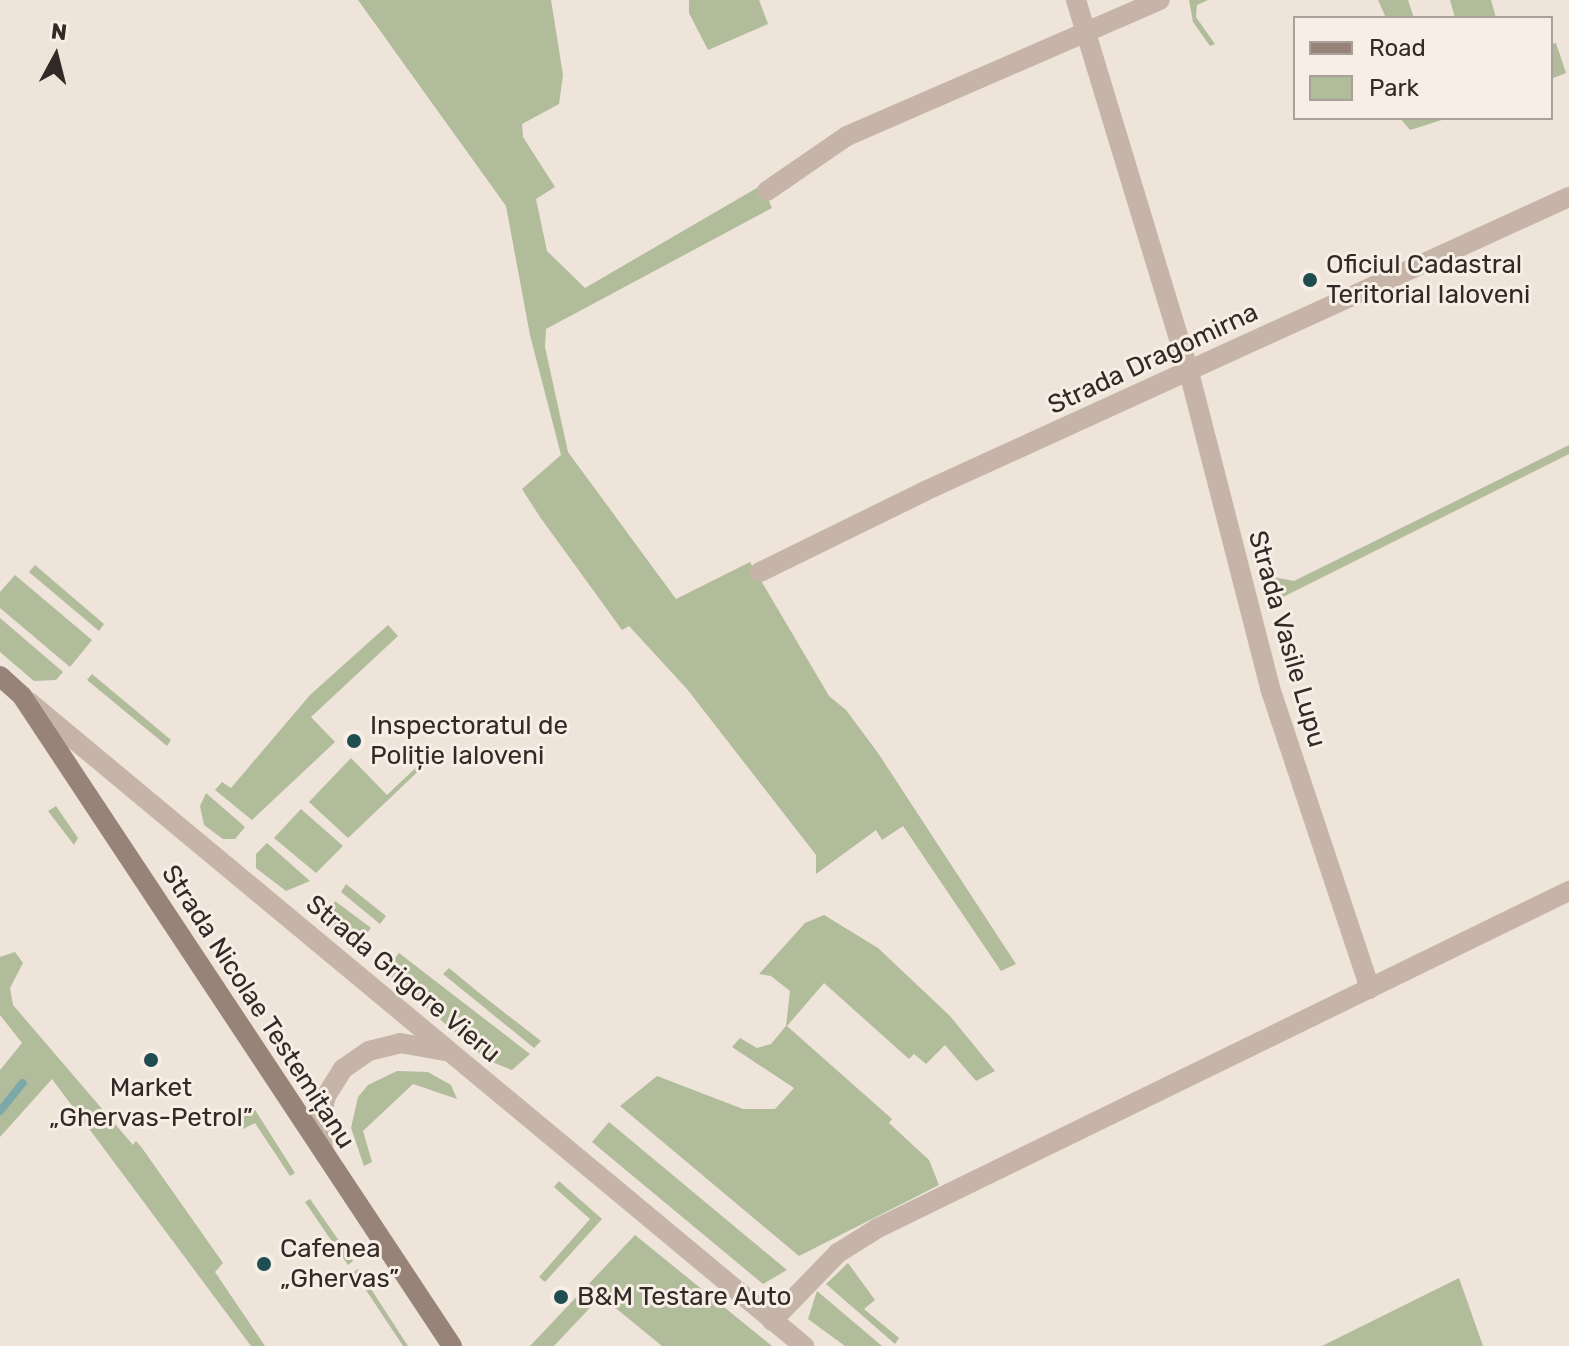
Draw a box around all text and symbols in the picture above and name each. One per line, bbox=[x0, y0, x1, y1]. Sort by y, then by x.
north arrow bbox=[16, 16, 96, 96]
legend bbox=[1293, 16, 1553, 120]
text: N bbox=[49, 17, 68, 46]
text: Road bbox=[1369, 34, 1426, 62]
text: Park bbox=[1369, 74, 1419, 102]
place label: Oficiul Cadastral Teritorial Ialoveni bbox=[1326, 249, 1530, 310]
marker: Oficiul Cadastral Teritorial Ialoveni bbox=[1301, 271, 1319, 289]
street label: Strada Dragomirna bbox=[1043, 297, 1263, 421]
street label: Strada Vasile Lupu bbox=[1241, 527, 1333, 751]
place label: Inspectoratul de Poliție Ialoveni bbox=[370, 710, 568, 772]
marker: Inspectoratul de Poliție Ialoveni bbox=[345, 732, 363, 750]
street label: Strada Nicolae Testemițanu bbox=[154, 859, 362, 1155]
street label: Strada Grigore Vieru bbox=[299, 888, 507, 1070]
marker: Market „Ghervas-Petrol” bbox=[142, 1051, 160, 1069]
place label: Market „Ghervas-Petrol” bbox=[49, 1072, 253, 1134]
place label: Cafenea „Ghervas” bbox=[280, 1233, 399, 1294]
marker: Cafenea „Ghervas” bbox=[255, 1255, 273, 1273]
place label: B&M Testare Auto bbox=[577, 1281, 793, 1313]
marker: B&M Testare Auto bbox=[552, 1288, 570, 1306]

